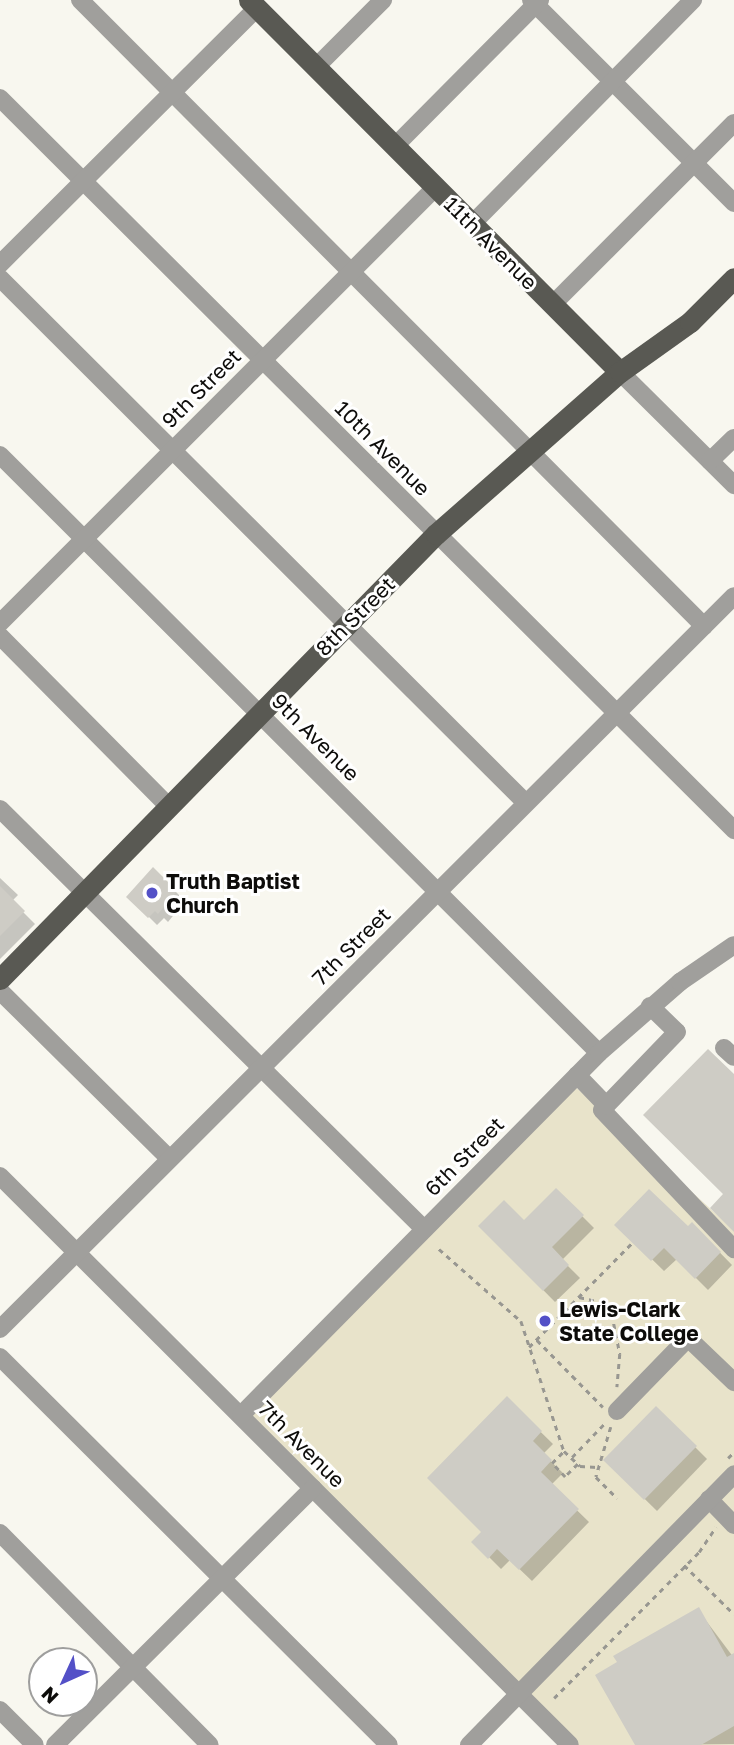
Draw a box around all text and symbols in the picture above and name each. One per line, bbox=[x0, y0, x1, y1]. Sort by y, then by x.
street label: 11th Avenue bbox=[439, 191, 543, 295]
street label: 9th Street bbox=[156, 343, 246, 433]
street label: 10th Avenue bbox=[330, 395, 436, 501]
street label: 8th Street bbox=[310, 571, 400, 661]
street label: 9th Avenue bbox=[267, 688, 365, 786]
place label: Truth Baptist Church bbox=[166, 868, 300, 918]
marker: Truth Baptist Church bbox=[144, 885, 160, 901]
street label: 7th Street bbox=[307, 902, 395, 990]
street label: 6th Street bbox=[419, 1111, 509, 1201]
place label: Lewis-Clark State College bbox=[559, 1296, 699, 1346]
marker: Lewis-Clark State College bbox=[537, 1313, 553, 1329]
street label: 7th Avenue bbox=[254, 1396, 350, 1492]
north arrow bbox=[28, 1647, 98, 1717]
text: N bbox=[36, 1683, 62, 1709]

